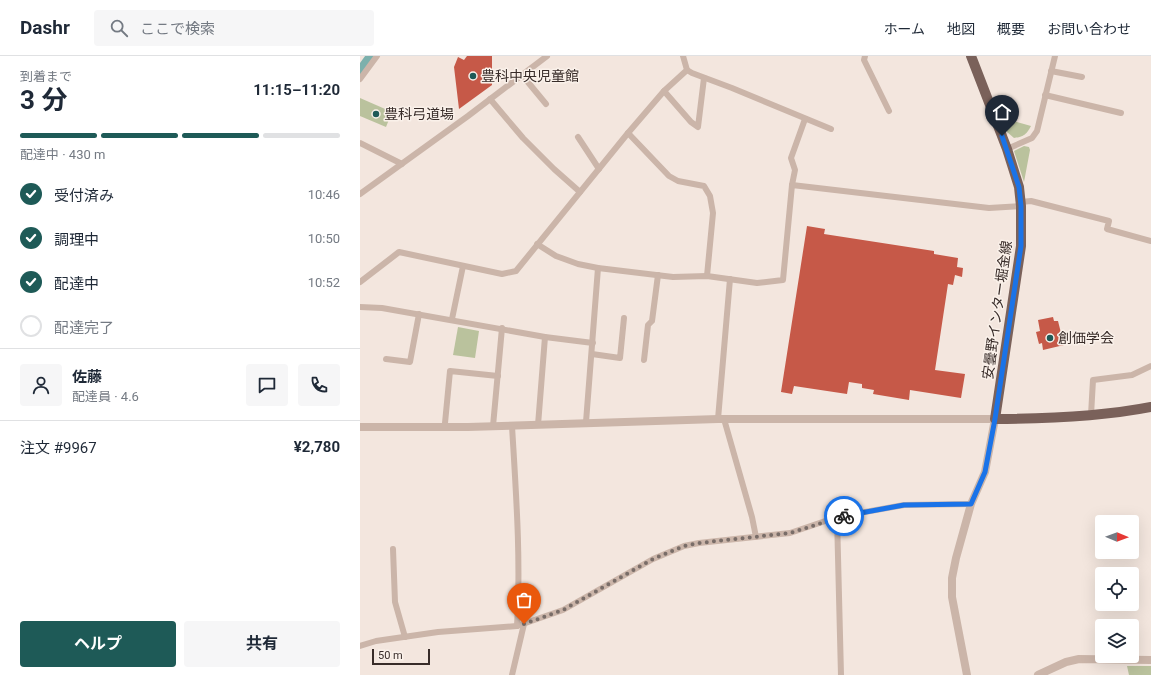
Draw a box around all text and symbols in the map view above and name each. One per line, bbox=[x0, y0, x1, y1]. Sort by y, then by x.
search box bbox=[94, 10, 374, 46]
text: Dashr bbox=[20, 16, 70, 39]
icon: search bbox=[108, 17, 130, 39]
text: ここで検索 bbox=[140, 20, 215, 38]
text: ホーム bbox=[883, 21, 925, 37]
text: 地図 bbox=[947, 21, 975, 37]
text: 概要 bbox=[997, 21, 1025, 37]
text: お問い合わせ bbox=[1047, 21, 1131, 37]
place label: 豊科中央児童館 bbox=[481, 68, 579, 84]
text: 到着まで bbox=[20, 69, 72, 84]
marker: 豊科中央児童館 bbox=[468, 71, 478, 81]
text: 11:15–11:20 bbox=[253, 81, 340, 99]
text: 3 分 bbox=[20, 85, 67, 115]
pin bbox=[985, 95, 1019, 136]
icon: home bbox=[991, 101, 1013, 123]
place label: 豊科弓道場 bbox=[384, 106, 454, 122]
marker: 豊科弓道場 bbox=[371, 109, 381, 119]
text: 配達中 · 430 m bbox=[20, 147, 105, 162]
icon: check bbox=[20, 183, 42, 205]
text: 受付済み bbox=[54, 187, 114, 205]
text: 10:46 bbox=[308, 187, 340, 202]
icon: check bbox=[20, 227, 42, 249]
text: 調理中 bbox=[54, 231, 99, 249]
text: 10:50 bbox=[308, 231, 340, 246]
street label: 安曇野インター堀金線 bbox=[979, 240, 1015, 380]
icon: check bbox=[20, 271, 42, 293]
text: 配達中 bbox=[54, 275, 99, 293]
text: 10:52 bbox=[308, 275, 340, 290]
text: 配達完了 bbox=[54, 319, 114, 337]
place label: 創価学会 bbox=[1058, 330, 1114, 346]
marker: 創価学会 bbox=[1045, 333, 1055, 343]
button: person bbox=[20, 364, 62, 406]
button: chat bbox=[246, 364, 288, 406]
button: phone bbox=[298, 364, 340, 406]
text: 佐藤 bbox=[72, 368, 102, 386]
text: 配達員 · 4.6 bbox=[72, 389, 139, 404]
text: ¥2,780 bbox=[294, 438, 340, 456]
text: 注文 #9967 bbox=[20, 439, 97, 457]
courier bbox=[824, 496, 864, 536]
icon: bike bbox=[833, 505, 855, 527]
north arrow bbox=[1095, 515, 1139, 559]
map controls bbox=[1095, 515, 1139, 663]
button: locate bbox=[1095, 567, 1139, 611]
pin bbox=[507, 583, 541, 624]
icon: bag bbox=[513, 589, 535, 611]
button: layers bbox=[1095, 619, 1139, 663]
button: ヘルプ bbox=[20, 621, 176, 667]
button: 共有 bbox=[184, 621, 340, 667]
scale bar bbox=[372, 647, 430, 666]
text: 50 m bbox=[378, 649, 403, 662]

